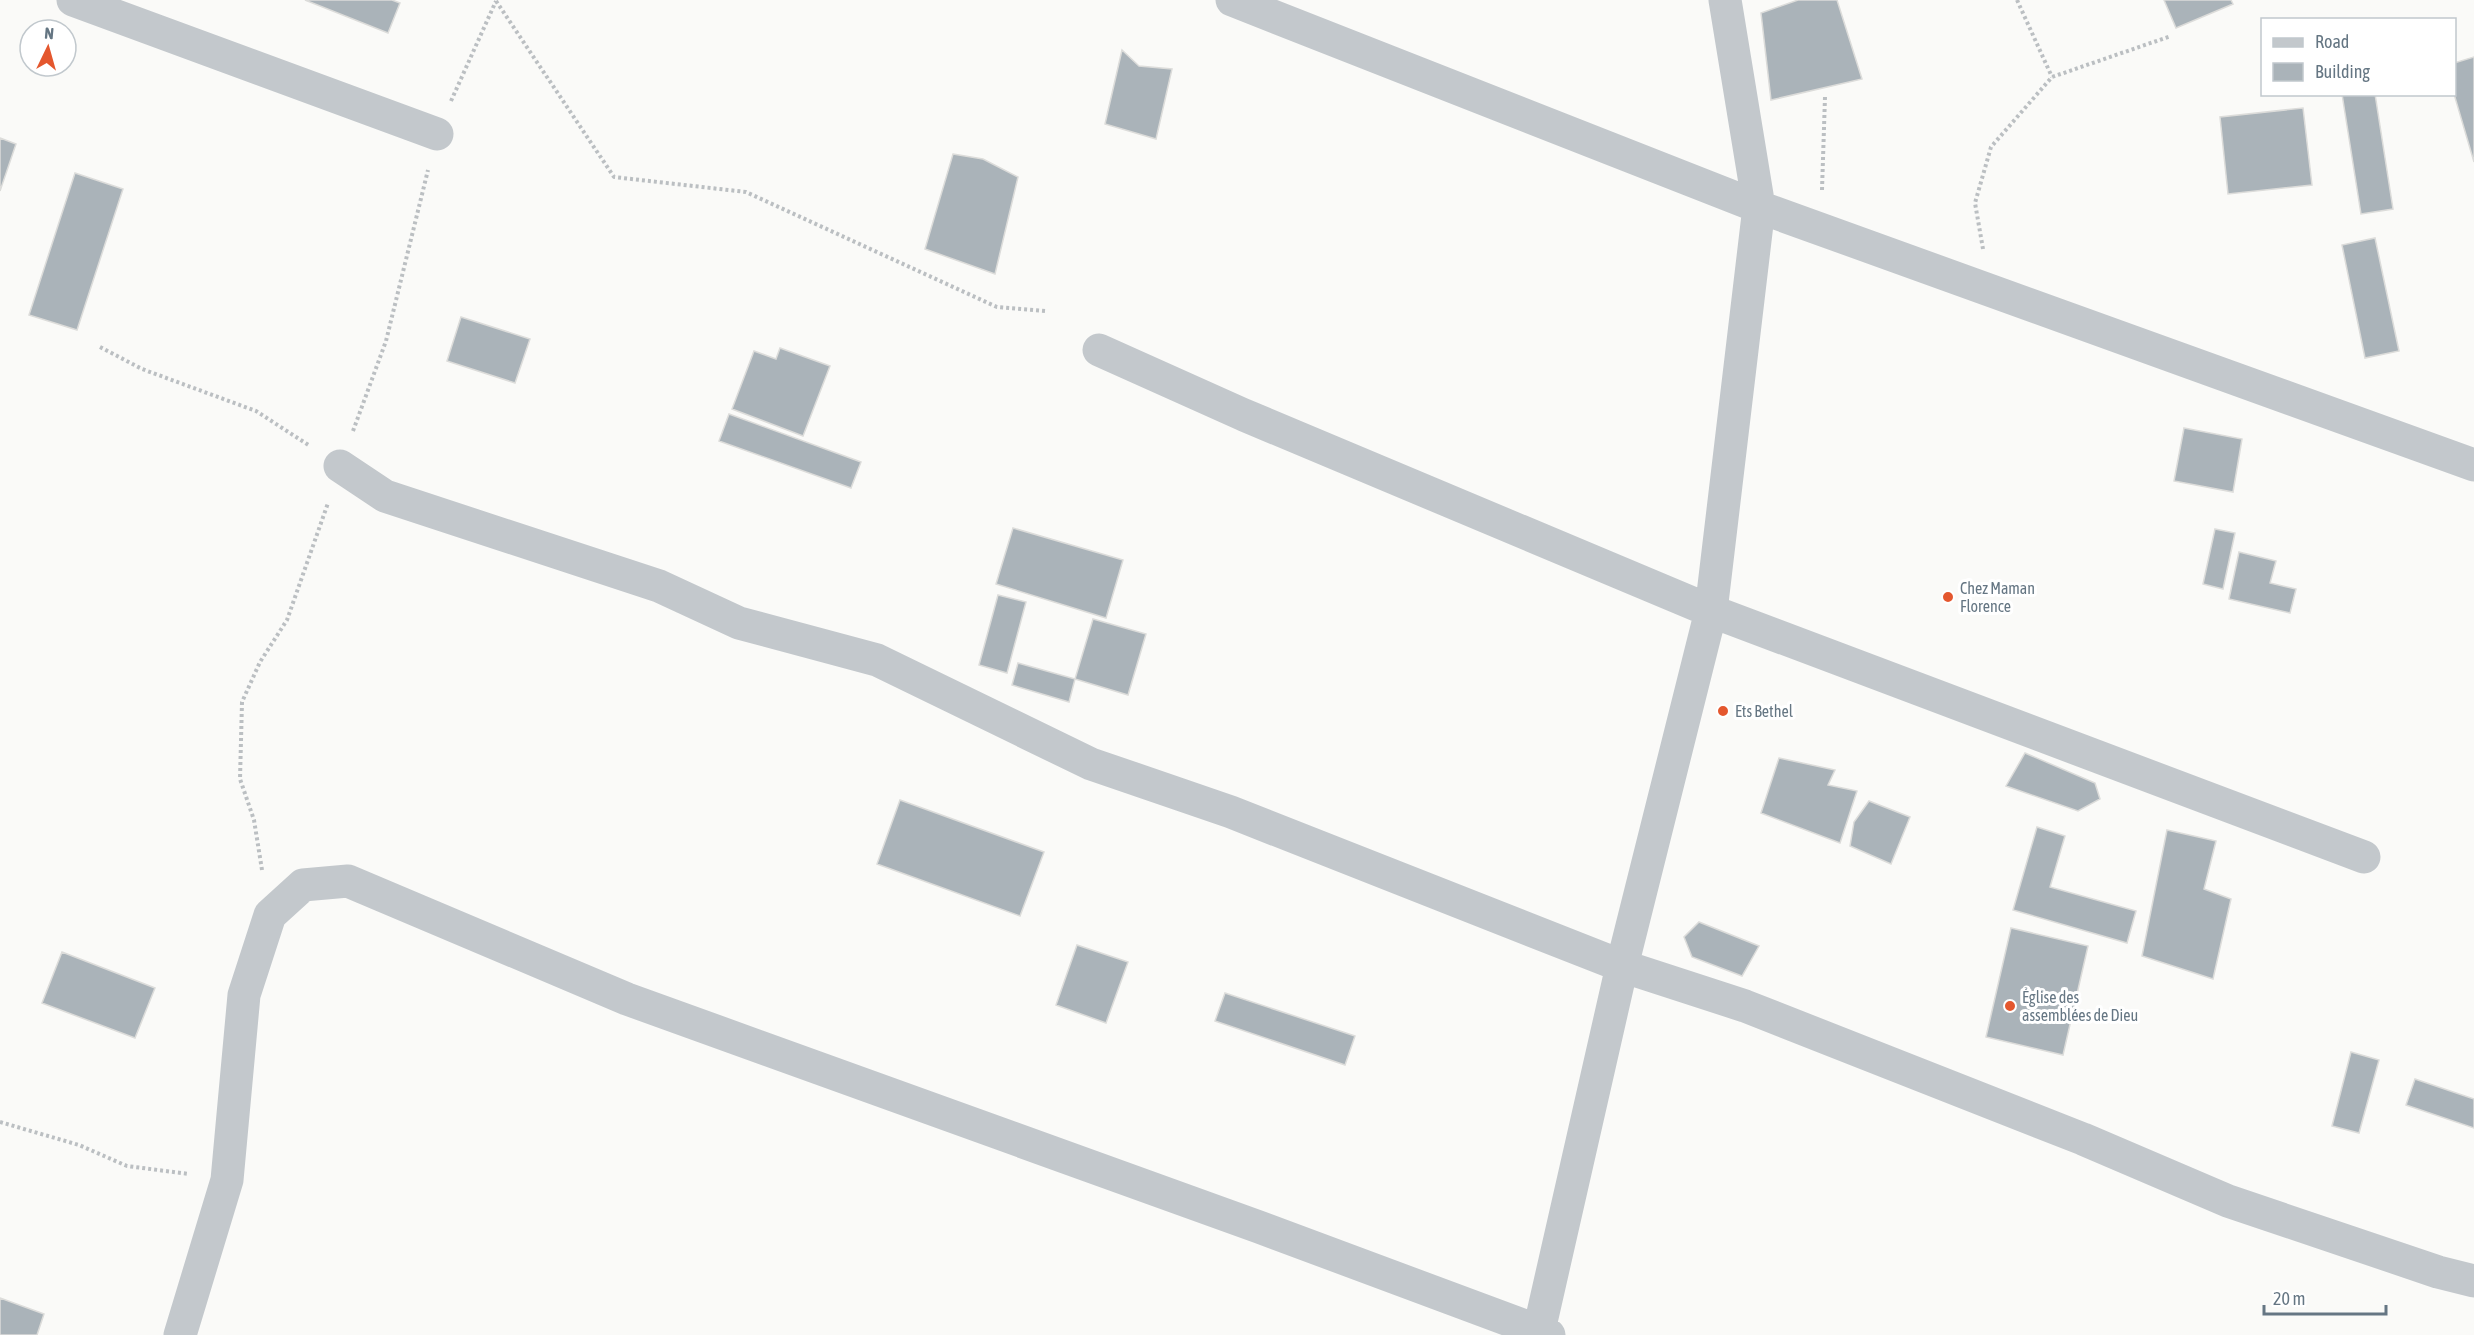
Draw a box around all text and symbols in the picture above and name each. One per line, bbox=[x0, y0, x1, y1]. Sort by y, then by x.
north arrow bbox=[18, 18, 78, 78]
legend bbox=[2261, 18, 2456, 96]
text: N bbox=[44, 24, 55, 42]
text: Road bbox=[2315, 31, 2349, 52]
text: Building bbox=[2315, 61, 2370, 82]
place label: Chez Maman Florence bbox=[1960, 579, 2035, 615]
marker: Chez Maman Florence bbox=[1941, 590, 1955, 604]
place label: Ets Bethel bbox=[1735, 702, 1794, 720]
marker: Ets Bethel bbox=[1716, 704, 1730, 718]
place label: Église des assemblées de Dieu bbox=[2022, 988, 2138, 1024]
marker: Église des assemblées de Dieu bbox=[2003, 999, 2017, 1013]
scale bar bbox=[2264, 1278, 2386, 1316]
text: 20 m bbox=[2273, 1288, 2305, 1309]

